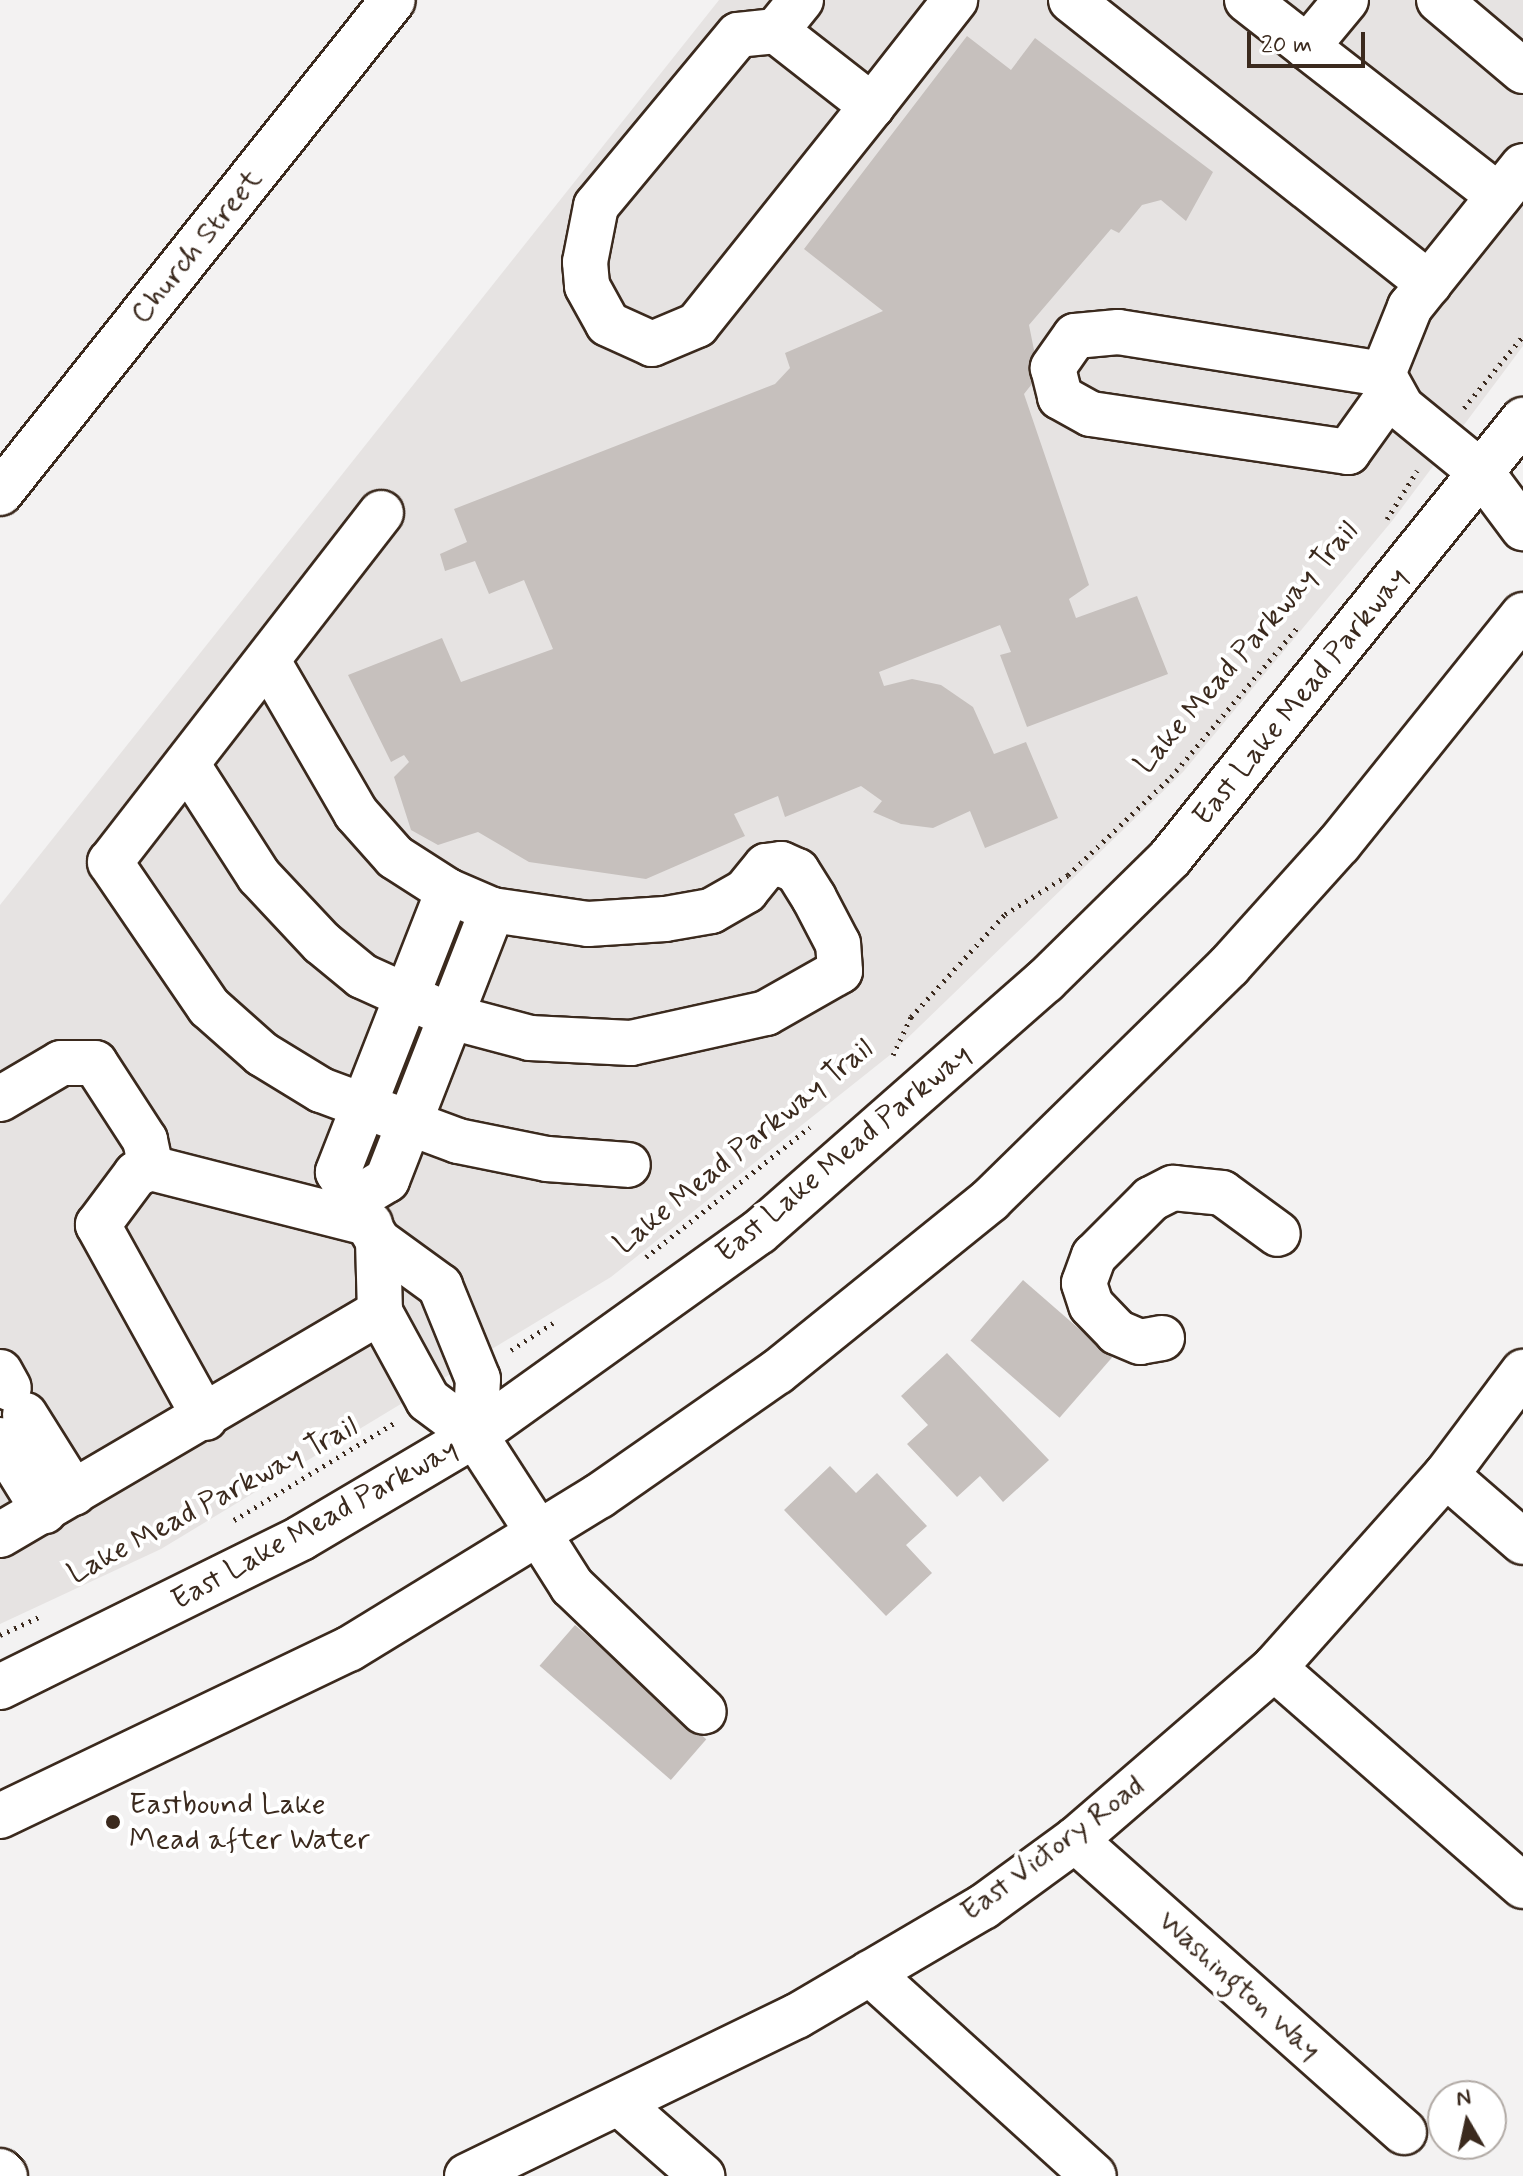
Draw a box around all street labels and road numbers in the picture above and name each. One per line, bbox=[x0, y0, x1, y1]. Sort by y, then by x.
street label: Church Street bbox=[124, 162, 270, 332]
street label: Lake Mead Parkway Trail bbox=[1127, 514, 1367, 782]
street label: East Lake Mead Parkway bbox=[1185, 560, 1417, 834]
street label: Lake Mead Parkway Trail bbox=[607, 1031, 881, 1263]
street label: East Lake Mead Parkway bbox=[709, 1036, 979, 1272]
street label: Lake Mead Parkway Trail bbox=[61, 1409, 365, 1593]
street label: East Lake Mead Parkway bbox=[165, 1431, 465, 1619]
street label: East Victory Road bbox=[955, 1769, 1151, 1929]
street label: Washington Way bbox=[1149, 1902, 1329, 2070]

